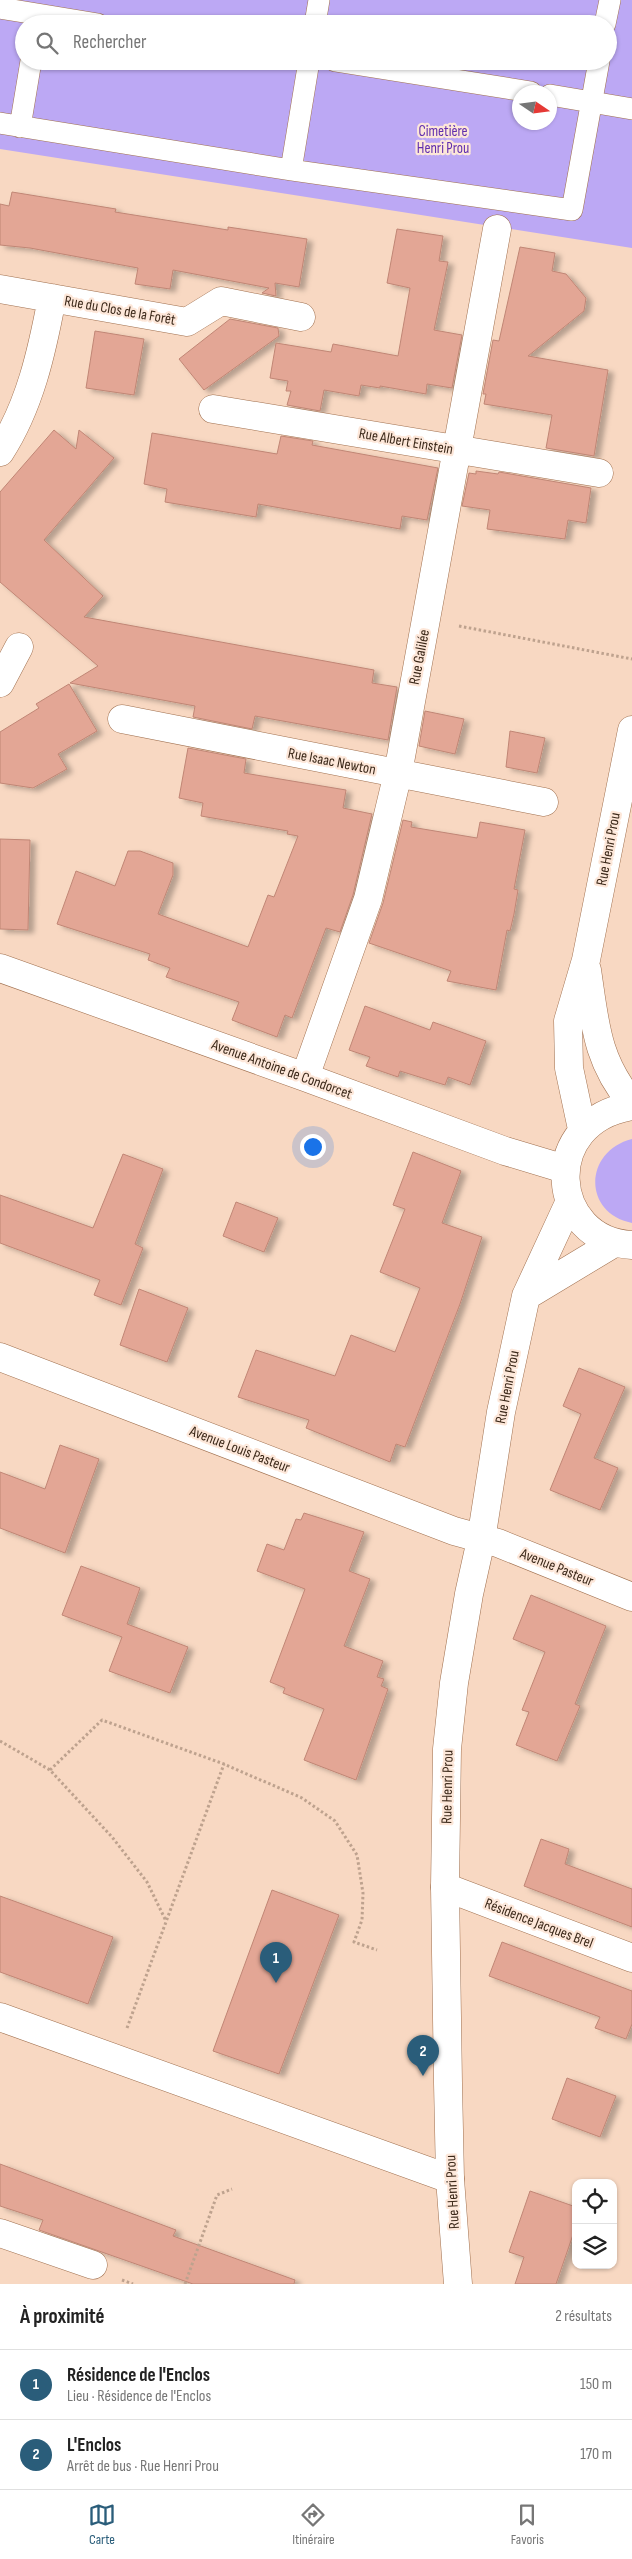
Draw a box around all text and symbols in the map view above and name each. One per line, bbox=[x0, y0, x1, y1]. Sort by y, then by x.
search box bbox=[15, 15, 617, 70]
icon: search bbox=[33, 29, 61, 57]
text: Rechercher bbox=[73, 31, 147, 54]
north arrow bbox=[512, 85, 557, 130]
park label: Cimetière Henri Prou bbox=[417, 122, 469, 158]
street label: Rue du Clos de la Forêt bbox=[63, 291, 177, 330]
street label: Rue Albert Einstein bbox=[357, 424, 454, 459]
street label: Rue Galilée bbox=[405, 628, 434, 686]
street label: Rue Isaac Newton bbox=[286, 744, 377, 779]
street label: Rue Henri Prou bbox=[592, 811, 625, 887]
street label: Avenue Antoine de Condorcet bbox=[208, 1035, 355, 1104]
your location bbox=[300, 1134, 326, 1160]
street label: Rue Henri Prou bbox=[491, 1349, 524, 1425]
street label: Avenue Louis Pasteur bbox=[186, 1421, 293, 1478]
street label: Avenue Pasteur bbox=[516, 1544, 597, 1591]
street label: Rue Henri Prou bbox=[437, 1750, 458, 1824]
street label: Résidence Jacques Brel bbox=[482, 1894, 596, 1953]
pin: 1 bbox=[260, 1942, 292, 1983]
pin: 2 bbox=[407, 2035, 439, 2076]
street label: Rue Henri Prou bbox=[441, 2154, 464, 2229]
map controls bbox=[572, 2179, 617, 2269]
button: locate bbox=[572, 2179, 617, 2224]
button: layers bbox=[572, 2224, 617, 2269]
text: À proximité bbox=[20, 2304, 105, 2329]
text: 2 résultats bbox=[555, 2307, 612, 2326]
text: Résidence de l'Enclos bbox=[67, 2364, 210, 2387]
text: 1 bbox=[33, 2375, 39, 2394]
text: 150 m bbox=[580, 2375, 612, 2394]
text: Lieu · Résidence de l'Enclos bbox=[67, 2387, 211, 2406]
text: L'Enclos bbox=[67, 2434, 121, 2457]
text: 2 bbox=[32, 2445, 40, 2464]
text: 170 m bbox=[580, 2445, 612, 2464]
text: Arrêt de bus · Rue Henri Prou bbox=[67, 2457, 219, 2476]
tab: Carte bbox=[88, 2501, 116, 2548]
tab: Itinéraire bbox=[292, 2501, 335, 2548]
tab: Favoris bbox=[511, 2501, 544, 2548]

